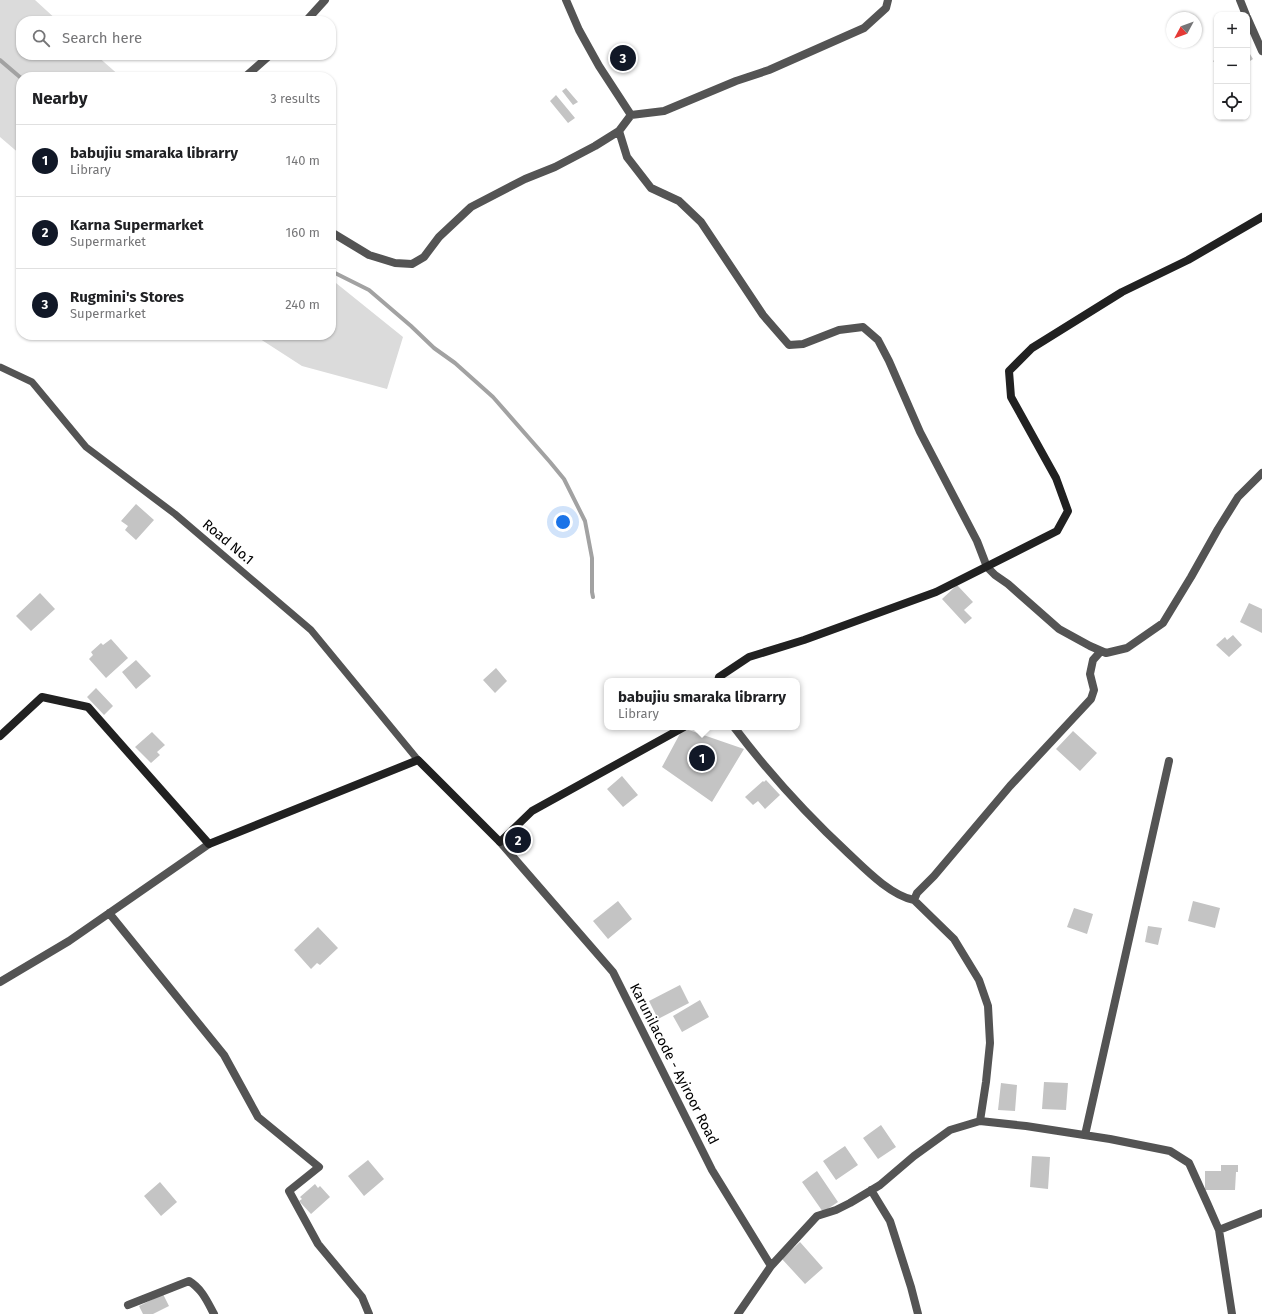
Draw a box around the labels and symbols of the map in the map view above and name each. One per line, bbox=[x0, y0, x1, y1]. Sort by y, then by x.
north arrow bbox=[1166, 12, 1202, 48]
pin: 3 bbox=[610, 43, 636, 73]
your location bbox=[553, 512, 573, 532]
street label: Road No.1 bbox=[199, 516, 257, 568]
pin: 1 bbox=[689, 743, 715, 773]
pin: 2 bbox=[505, 825, 531, 855]
street label: Karunilacode - Ayiroor Road bbox=[626, 981, 722, 1147]

